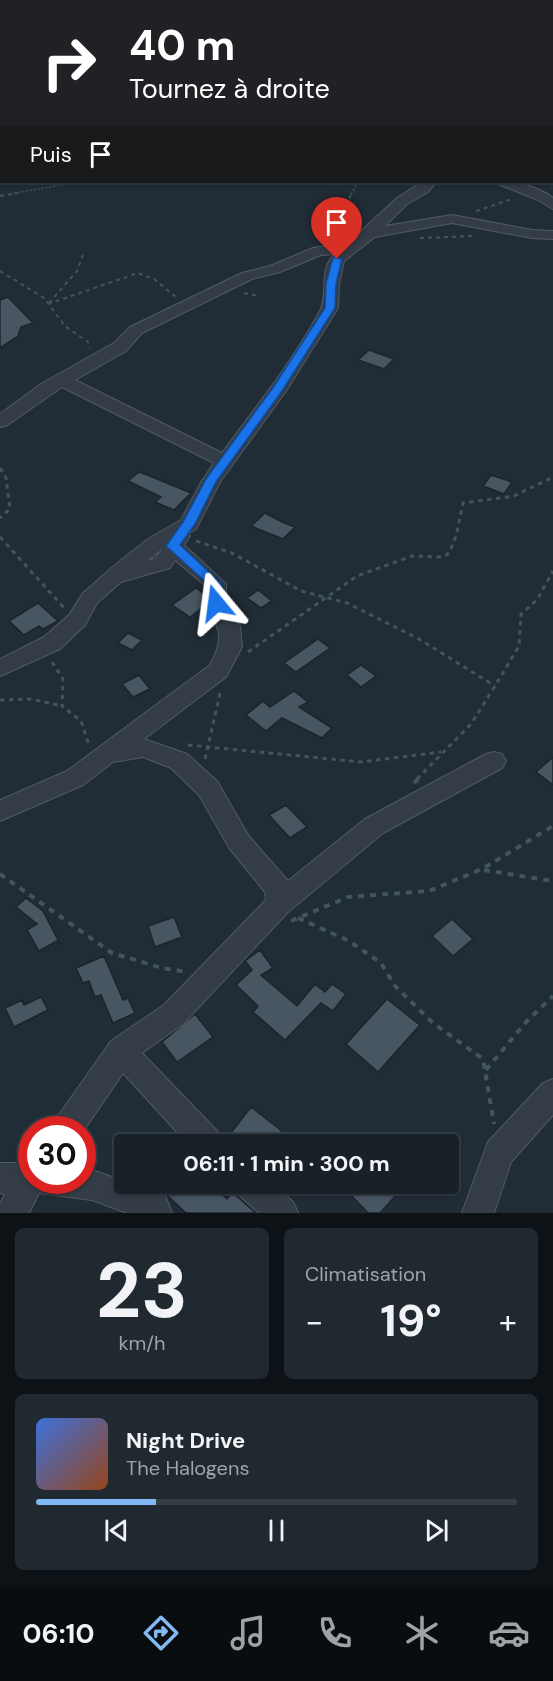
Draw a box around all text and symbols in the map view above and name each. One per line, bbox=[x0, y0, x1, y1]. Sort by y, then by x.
text: 40 m bbox=[129, 18, 235, 73]
icon: right bbox=[30, 24, 108, 102]
text: Tournez à droite bbox=[129, 71, 330, 106]
icon: arrive bbox=[84, 138, 117, 171]
text: Puis bbox=[30, 140, 72, 169]
pin bbox=[311, 197, 362, 259]
icon: arrive bbox=[320, 206, 353, 239]
position arrow bbox=[184, 571, 248, 635]
speed limit sign: 30 bbox=[18, 1116, 96, 1194]
text: 06:11 · 1 min · 300 m bbox=[183, 1149, 390, 1178]
text: 23 bbox=[96, 1240, 188, 1341]
text: Climatisation bbox=[305, 1261, 426, 1287]
text: 19° bbox=[380, 1291, 442, 1350]
text: − bbox=[305, 1300, 323, 1343]
text: + bbox=[499, 1300, 517, 1343]
text: km/h bbox=[118, 1330, 166, 1356]
text: Night Drive bbox=[126, 1426, 245, 1455]
text: The Halogens bbox=[126, 1455, 249, 1481]
icon: previous bbox=[100, 1514, 133, 1547]
icon: pause bbox=[260, 1514, 293, 1547]
icon: next bbox=[420, 1514, 453, 1547]
icon: directions bbox=[140, 1612, 182, 1654]
icon: music bbox=[227, 1612, 269, 1654]
icon: phone bbox=[314, 1612, 356, 1654]
icon: climate bbox=[401, 1612, 443, 1654]
icon: car bbox=[488, 1612, 530, 1654]
text: 06:10 bbox=[23, 1616, 94, 1651]

